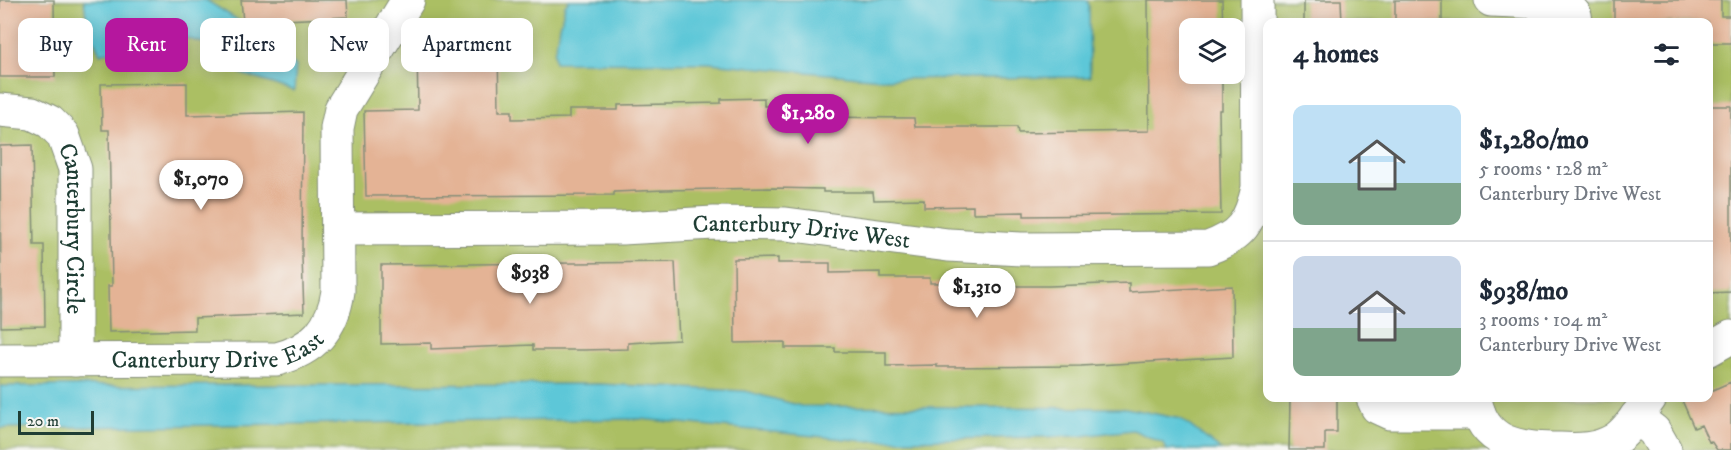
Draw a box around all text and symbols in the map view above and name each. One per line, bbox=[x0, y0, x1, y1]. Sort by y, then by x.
chip: Buy bbox=[18, 18, 93, 72]
chip: Rent bbox=[105, 18, 188, 72]
chip: Filters bbox=[200, 18, 296, 72]
chip: New bbox=[308, 18, 389, 72]
chip: Apartment bbox=[401, 18, 533, 72]
map controls bbox=[1179, 18, 1245, 84]
button: layers bbox=[1179, 18, 1245, 84]
text: 4 homes bbox=[1293, 38, 1379, 71]
icon: filters bbox=[1650, 38, 1683, 71]
pin: $1,280 bbox=[759, 94, 857, 145]
text: $1,280 bbox=[781, 101, 835, 126]
text: $1,280/mo bbox=[1479, 124, 1589, 157]
icon: home bbox=[1341, 129, 1413, 201]
street label: Canterbury Circle bbox=[51, 139, 89, 314]
text: 5 rooms · 128 m² bbox=[1479, 157, 1608, 182]
pin: $1,070 bbox=[152, 160, 250, 211]
text: $1,070 bbox=[173, 167, 229, 192]
text: Canterbury Drive West bbox=[1479, 182, 1661, 207]
street label: Canterbury Drive West bbox=[692, 209, 912, 256]
pin: $938 bbox=[494, 254, 566, 305]
text: $938 bbox=[511, 261, 549, 286]
pin: $1,310 bbox=[928, 268, 1026, 319]
text: $1,310 bbox=[952, 275, 1002, 300]
text: $938/mo bbox=[1479, 275, 1568, 308]
icon: home bbox=[1341, 280, 1413, 352]
text: 3 rooms · 104 m² bbox=[1479, 308, 1607, 333]
street label: Canterbury Drive East bbox=[111, 325, 331, 376]
text: Canterbury Drive West bbox=[1479, 333, 1661, 358]
scale bar bbox=[18, 408, 94, 436]
text: 20 m bbox=[27, 411, 59, 431]

